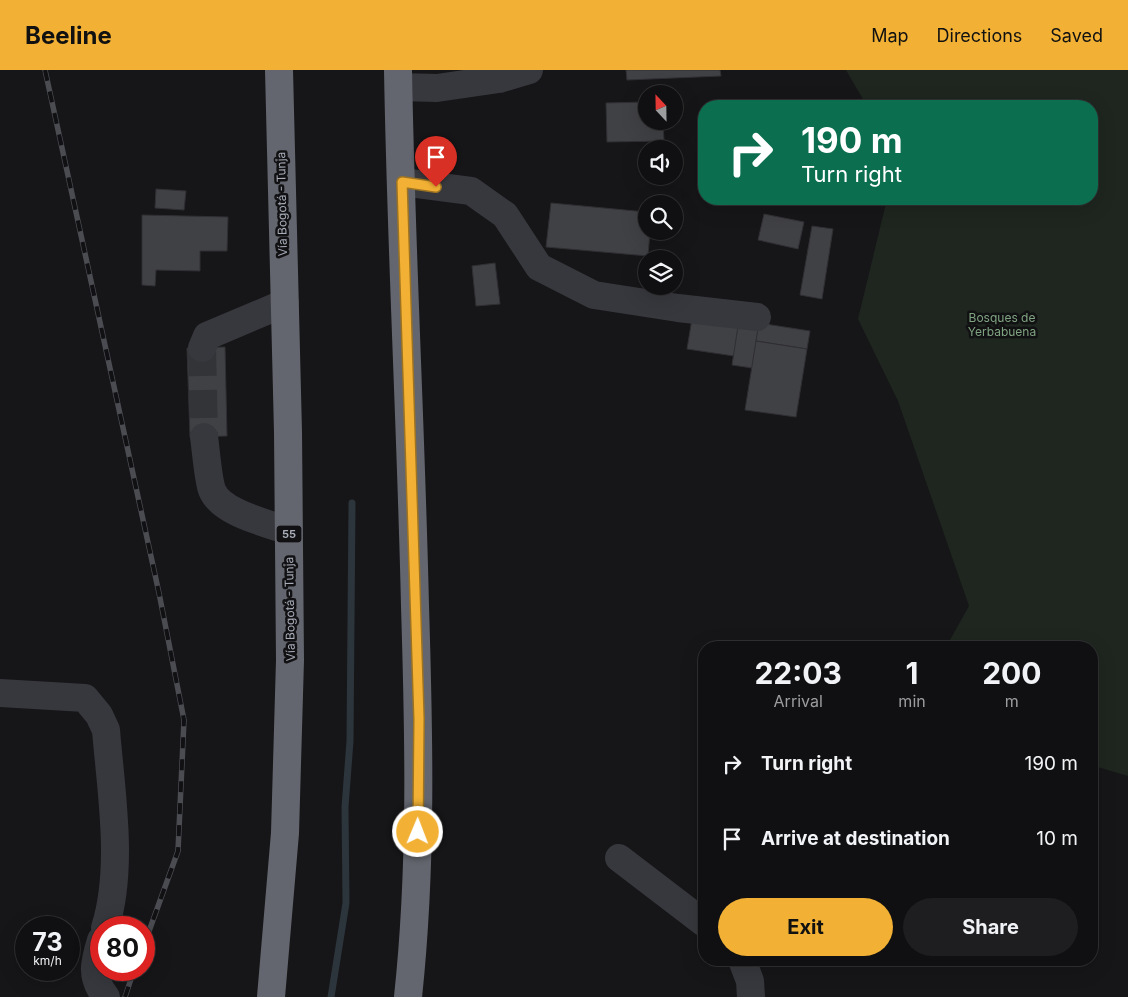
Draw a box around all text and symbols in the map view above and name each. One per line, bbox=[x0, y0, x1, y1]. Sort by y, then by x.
text: Beeline bbox=[25, 21, 112, 50]
text: Map bbox=[871, 25, 909, 46]
text: Directions bbox=[937, 25, 1022, 46]
text: Saved bbox=[1050, 25, 1103, 46]
north arrow bbox=[638, 85, 682, 130]
map controls bbox=[638, 85, 683, 295]
text: 190 m bbox=[801, 119, 903, 161]
icon: right bbox=[718, 120, 783, 185]
pin bbox=[415, 136, 457, 187]
button: sound bbox=[638, 140, 683, 185]
icon: arrive bbox=[422, 143, 450, 171]
street label: Vía Bogotá - Tunja bbox=[273, 152, 290, 256]
text: Turn right bbox=[801, 161, 902, 187]
button: search bbox=[638, 195, 683, 240]
button: layers bbox=[638, 250, 683, 295]
park label: Bosques de Yerbabuena bbox=[968, 310, 1036, 339]
road number: 55 bbox=[276, 526, 302, 542]
street label: Vía Bogotá - Tunja bbox=[281, 557, 298, 661]
text: 22:03 bbox=[754, 655, 842, 691]
text: 1 bbox=[906, 655, 919, 691]
text: 200 bbox=[982, 655, 1042, 691]
text: Arrival bbox=[774, 691, 823, 711]
text: min bbox=[898, 691, 926, 711]
text: m bbox=[1005, 691, 1019, 711]
icon: right bbox=[718, 750, 746, 778]
text: Turn right bbox=[761, 752, 852, 775]
text: 190 m bbox=[1025, 752, 1078, 775]
position arrow bbox=[391, 805, 443, 857]
icon: arrive bbox=[718, 825, 746, 853]
text: Arrive at destination bbox=[761, 827, 950, 850]
text: 10 m bbox=[1036, 827, 1078, 850]
button: Exit bbox=[718, 898, 893, 956]
button: Share bbox=[903, 898, 1078, 956]
speed limit sign: 80 bbox=[90, 916, 155, 981]
text: 73 bbox=[32, 927, 63, 957]
text: km/h bbox=[33, 953, 62, 968]

